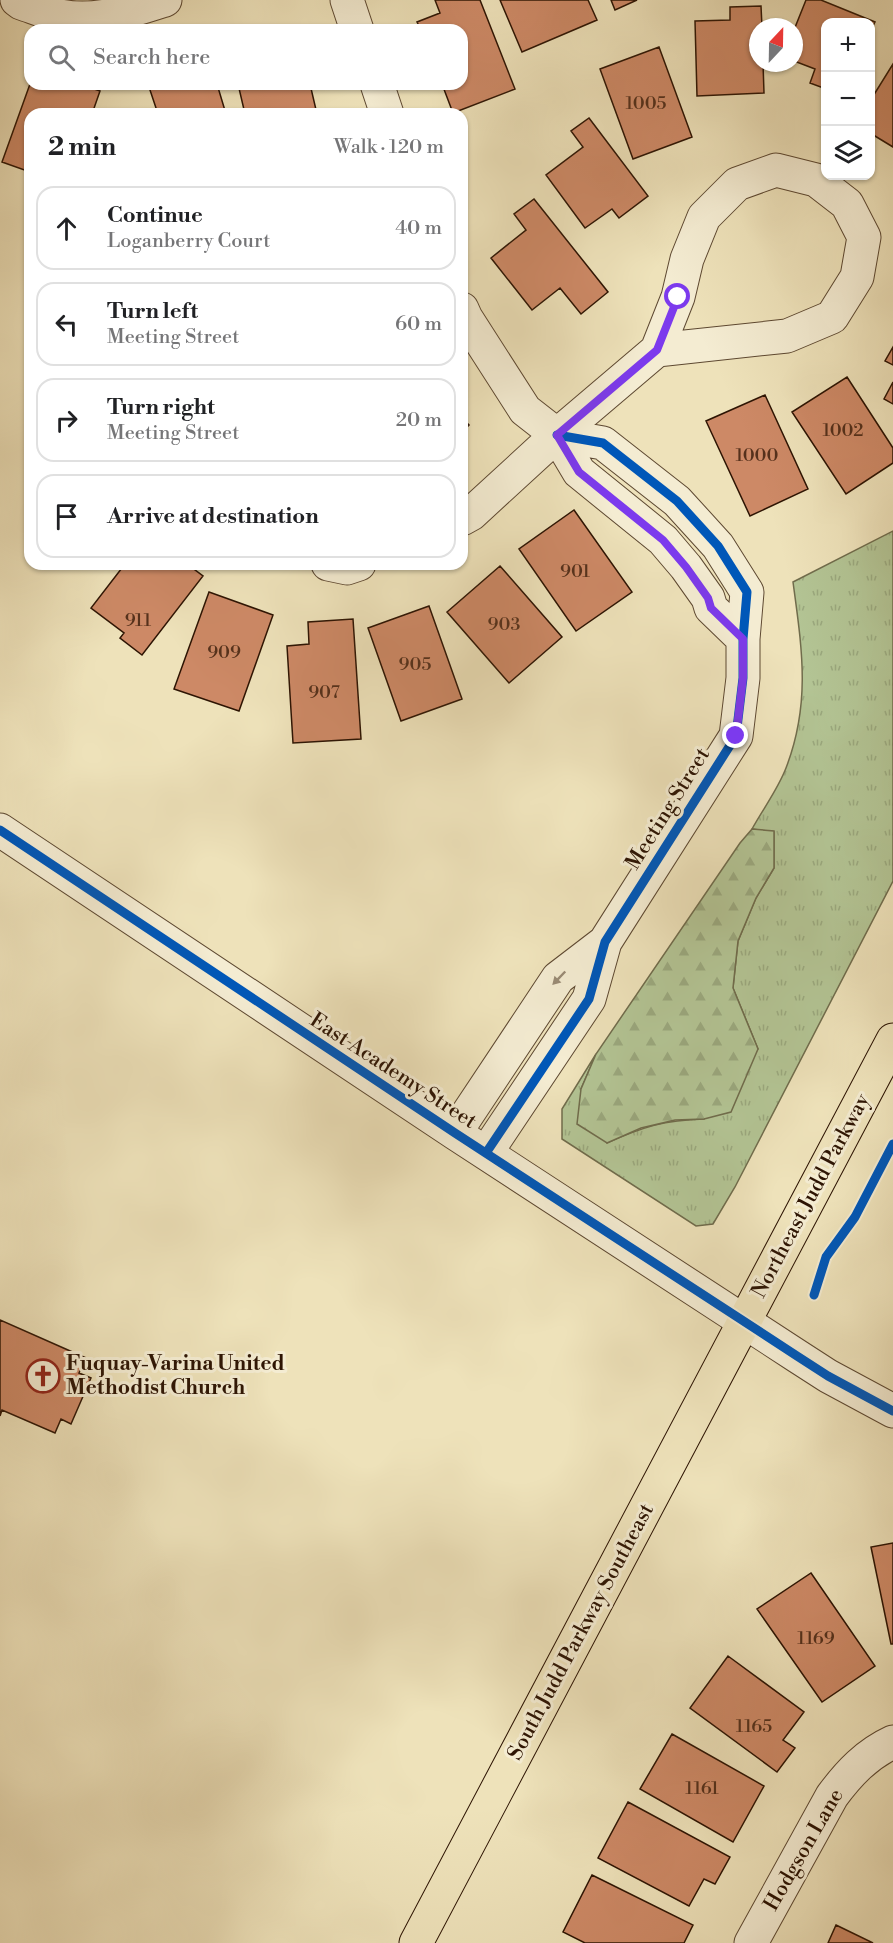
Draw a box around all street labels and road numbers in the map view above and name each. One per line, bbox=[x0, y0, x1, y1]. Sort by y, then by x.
street label: Meeting Street bbox=[620, 743, 716, 875]
street label: East Academy Street bbox=[305, 1007, 482, 1135]
street label: Northeast Judd Parkway bbox=[746, 1089, 876, 1303]
street label: South Judd Parkway Southeast bbox=[502, 1499, 660, 1765]
street label: Hodgson Lane bbox=[759, 1784, 849, 1916]

